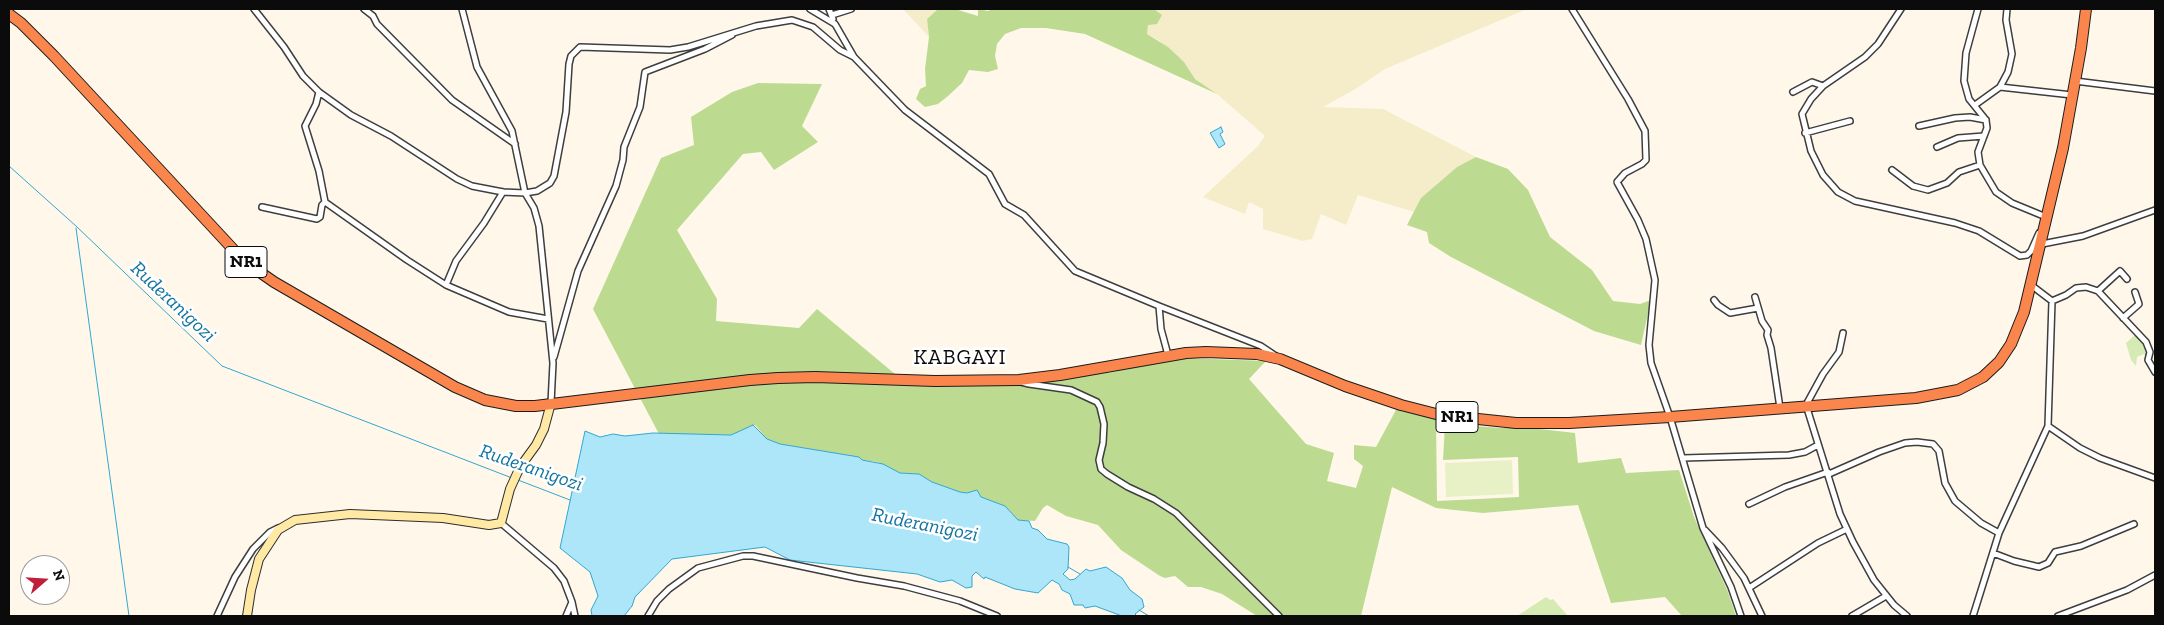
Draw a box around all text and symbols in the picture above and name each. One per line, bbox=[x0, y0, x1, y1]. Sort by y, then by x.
road number: NR1 bbox=[225, 246, 267, 278]
water label: Ruderanigozi bbox=[125, 256, 221, 348]
district label: KABGAYI bbox=[913, 345, 1007, 371]
road number: NR1 bbox=[1436, 402, 1478, 432]
water label: Ruderanigozi bbox=[476, 439, 586, 497]
water label: Ruderanigozi bbox=[870, 503, 980, 547]
north arrow bbox=[20, 555, 70, 605]
text: N bbox=[49, 567, 68, 583]

